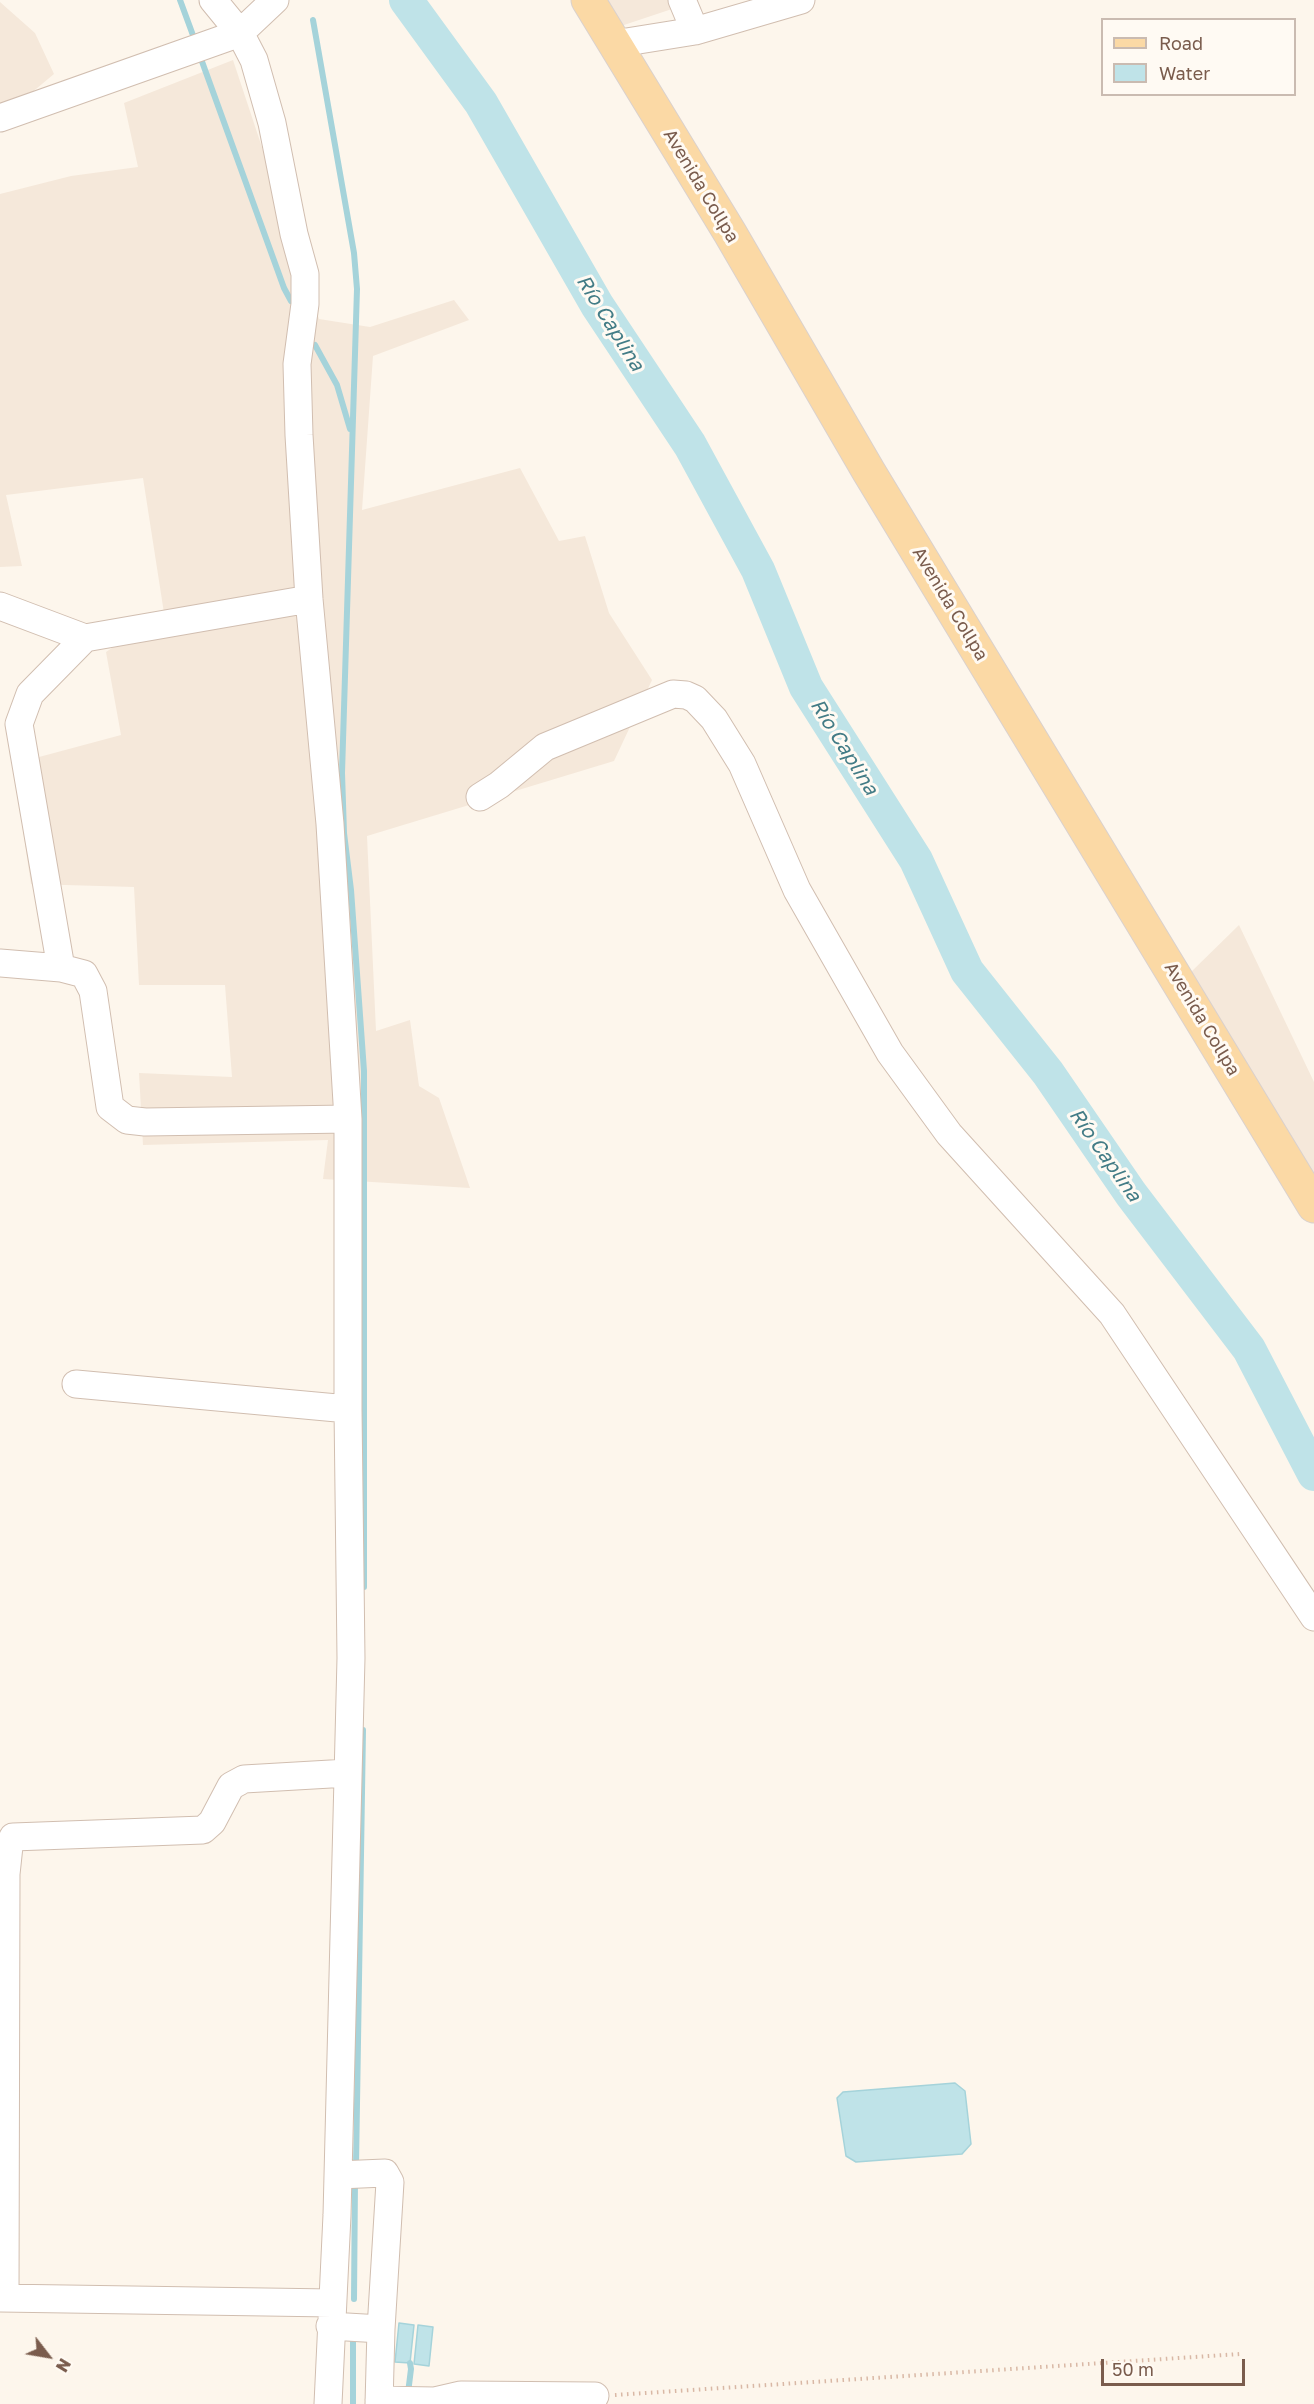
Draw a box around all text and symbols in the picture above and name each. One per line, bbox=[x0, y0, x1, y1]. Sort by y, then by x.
legend bbox=[1101, 18, 1296, 96]
text: Road bbox=[1159, 32, 1203, 54]
text: Water bbox=[1159, 62, 1210, 84]
street label: Avenida Collpa bbox=[659, 125, 743, 247]
water label: Río Caplina bbox=[571, 271, 649, 375]
street label: Avenida Collpa bbox=[908, 543, 992, 665]
water label: Río Caplina bbox=[805, 695, 883, 799]
street label: Avenida Collpa bbox=[1160, 958, 1244, 1080]
water label: Río Caplina bbox=[1064, 1104, 1146, 1206]
north arrow bbox=[18, 2326, 78, 2386]
scale bar bbox=[1104, 2347, 1248, 2385]
text: N bbox=[52, 2355, 75, 2376]
text: 50 m bbox=[1112, 2358, 1154, 2380]

